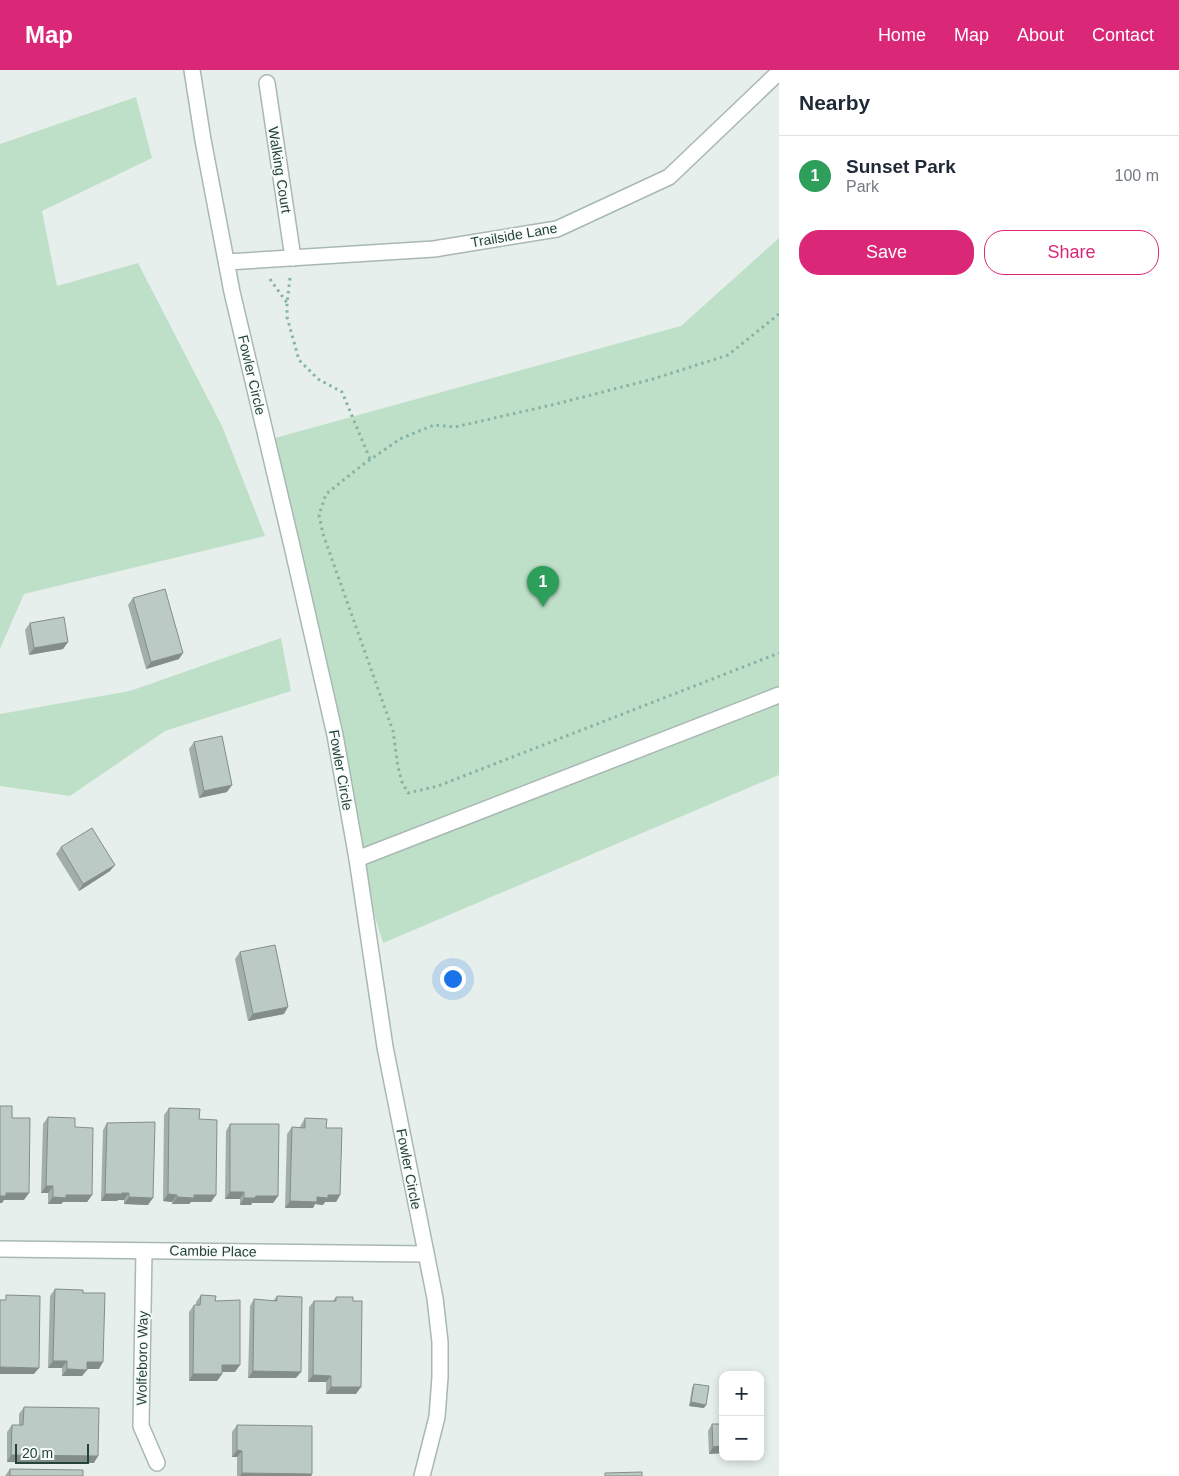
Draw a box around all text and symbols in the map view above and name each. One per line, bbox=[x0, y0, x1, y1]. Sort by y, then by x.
text: Map bbox=[25, 21, 73, 48]
text: Home bbox=[878, 25, 926, 45]
text: Map bbox=[954, 25, 989, 45]
text: About bbox=[1017, 25, 1064, 45]
text: Contact bbox=[1092, 25, 1154, 45]
text: Nearby bbox=[799, 91, 870, 114]
street label: Walking Court bbox=[265, 126, 295, 215]
text: Sunset Park bbox=[846, 156, 956, 177]
text: 1 bbox=[811, 167, 819, 184]
text: 100 m bbox=[1115, 167, 1159, 184]
text: Park bbox=[846, 178, 879, 195]
street label: Trailside Lane bbox=[470, 219, 559, 250]
button: Save bbox=[799, 230, 974, 275]
button: Share bbox=[984, 230, 1159, 275]
street label: Fowler Circle bbox=[235, 333, 269, 417]
pin: 1 bbox=[527, 566, 559, 607]
street label: Fowler Circle bbox=[326, 728, 356, 812]
your location bbox=[440, 966, 466, 992]
street label: Fowler Circle bbox=[393, 1127, 425, 1211]
street label: Cambie Place bbox=[169, 1242, 257, 1260]
street label: Wolfeboro Way bbox=[133, 1310, 151, 1406]
map controls bbox=[719, 1371, 764, 1461]
button: + bbox=[719, 1371, 764, 1416]
button: − bbox=[719, 1416, 764, 1461]
scale bar bbox=[15, 1441, 89, 1464]
text: 20 m bbox=[22, 1445, 53, 1461]

